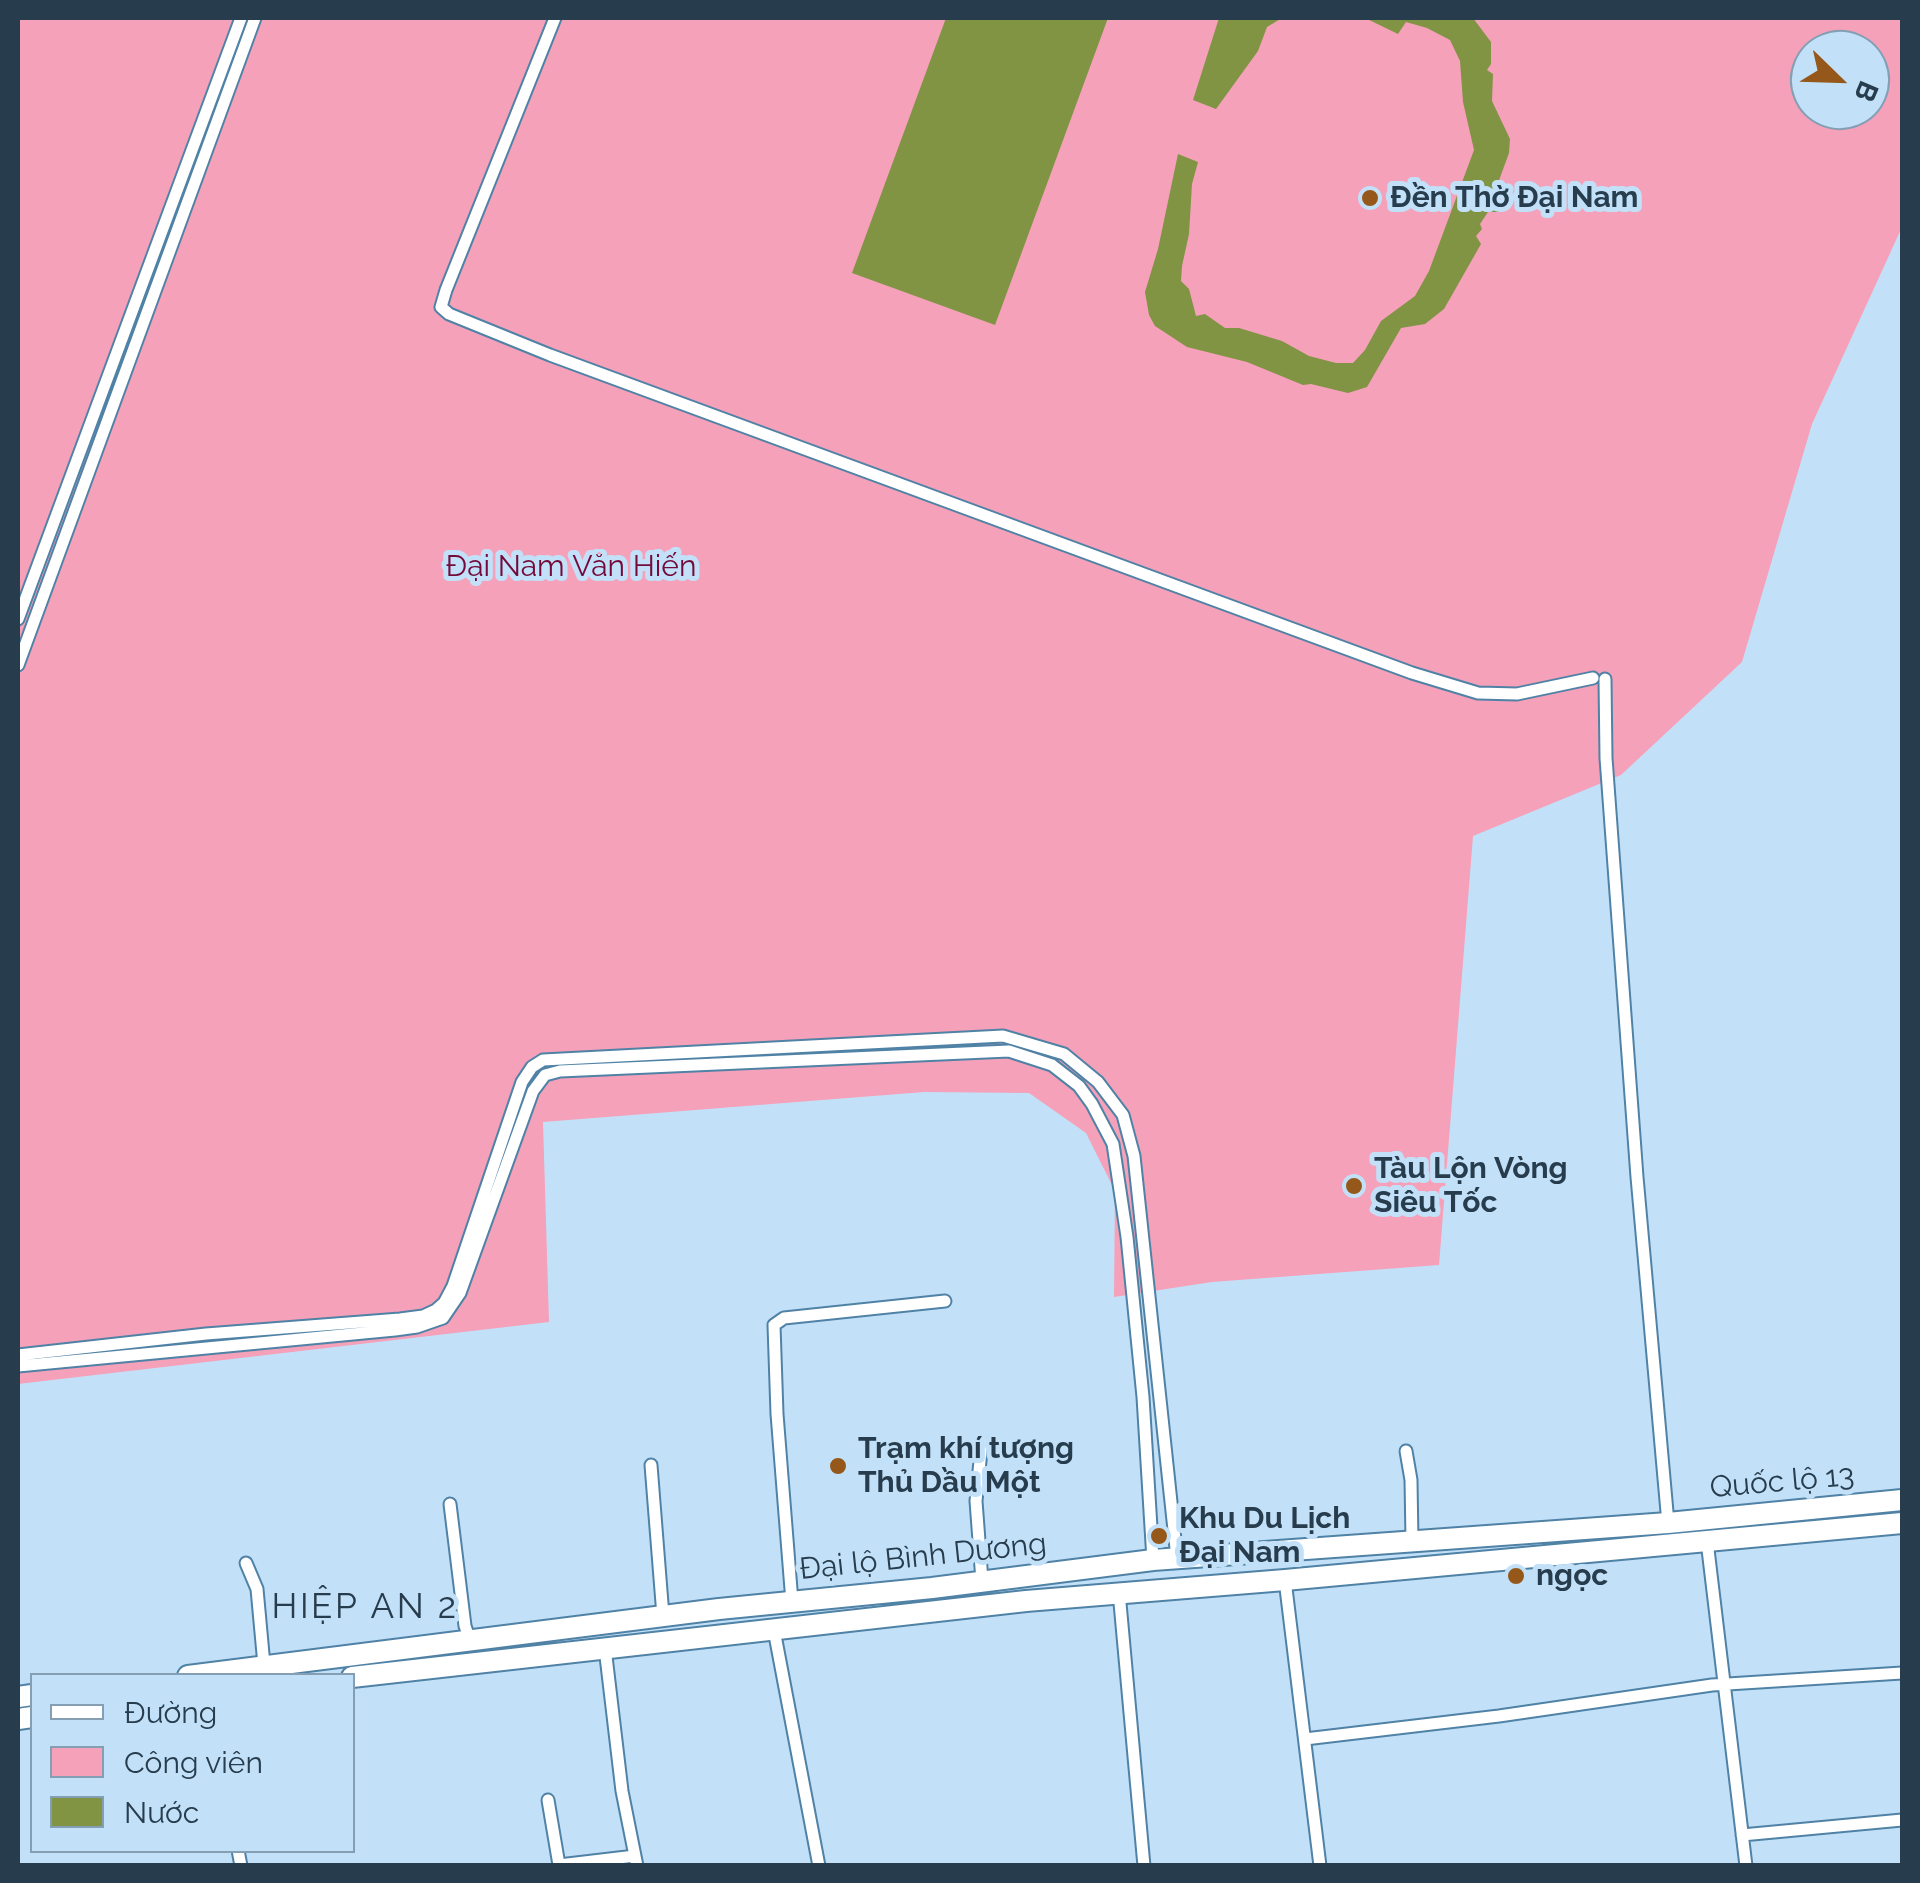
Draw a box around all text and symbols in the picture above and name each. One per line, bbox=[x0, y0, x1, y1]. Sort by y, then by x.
north arrow bbox=[1790, 30, 1890, 130]
text: B bbox=[1847, 76, 1885, 106]
place label: Đền Thờ Đại Nam bbox=[1390, 180, 1639, 216]
marker: Đền Thờ Đại Nam bbox=[1359, 187, 1381, 209]
park label: Đại Nam Văn Hiến bbox=[446, 549, 696, 585]
place label: Tàu Lộn Vòng Siêu Tốc bbox=[1374, 1151, 1568, 1222]
marker: Tàu Lộn Vòng Siêu Tốc bbox=[1343, 1175, 1365, 1197]
place label: Trạm khí tượng Thủ Dầu Một bbox=[858, 1431, 1074, 1502]
marker: Trạm khí tượng Thủ Dầu Một bbox=[827, 1455, 849, 1477]
street label: Quốc lộ 13 bbox=[1708, 1458, 1856, 1506]
place label: Khu Du Lịch Đại Nam bbox=[1179, 1501, 1350, 1572]
marker: Khu Du Lịch Đại Nam bbox=[1148, 1525, 1170, 1547]
street label: Đại lộ Bình Dương bbox=[798, 1526, 1048, 1588]
place label: ngọc bbox=[1536, 1558, 1608, 1594]
marker: ngọc bbox=[1505, 1565, 1527, 1587]
district label: HIỆP AN 2 bbox=[272, 1586, 458, 1628]
legend bbox=[30, 1673, 355, 1853]
text: Đường bbox=[124, 1695, 217, 1730]
text: Công viên bbox=[124, 1745, 263, 1780]
text: Nước bbox=[124, 1795, 199, 1830]

